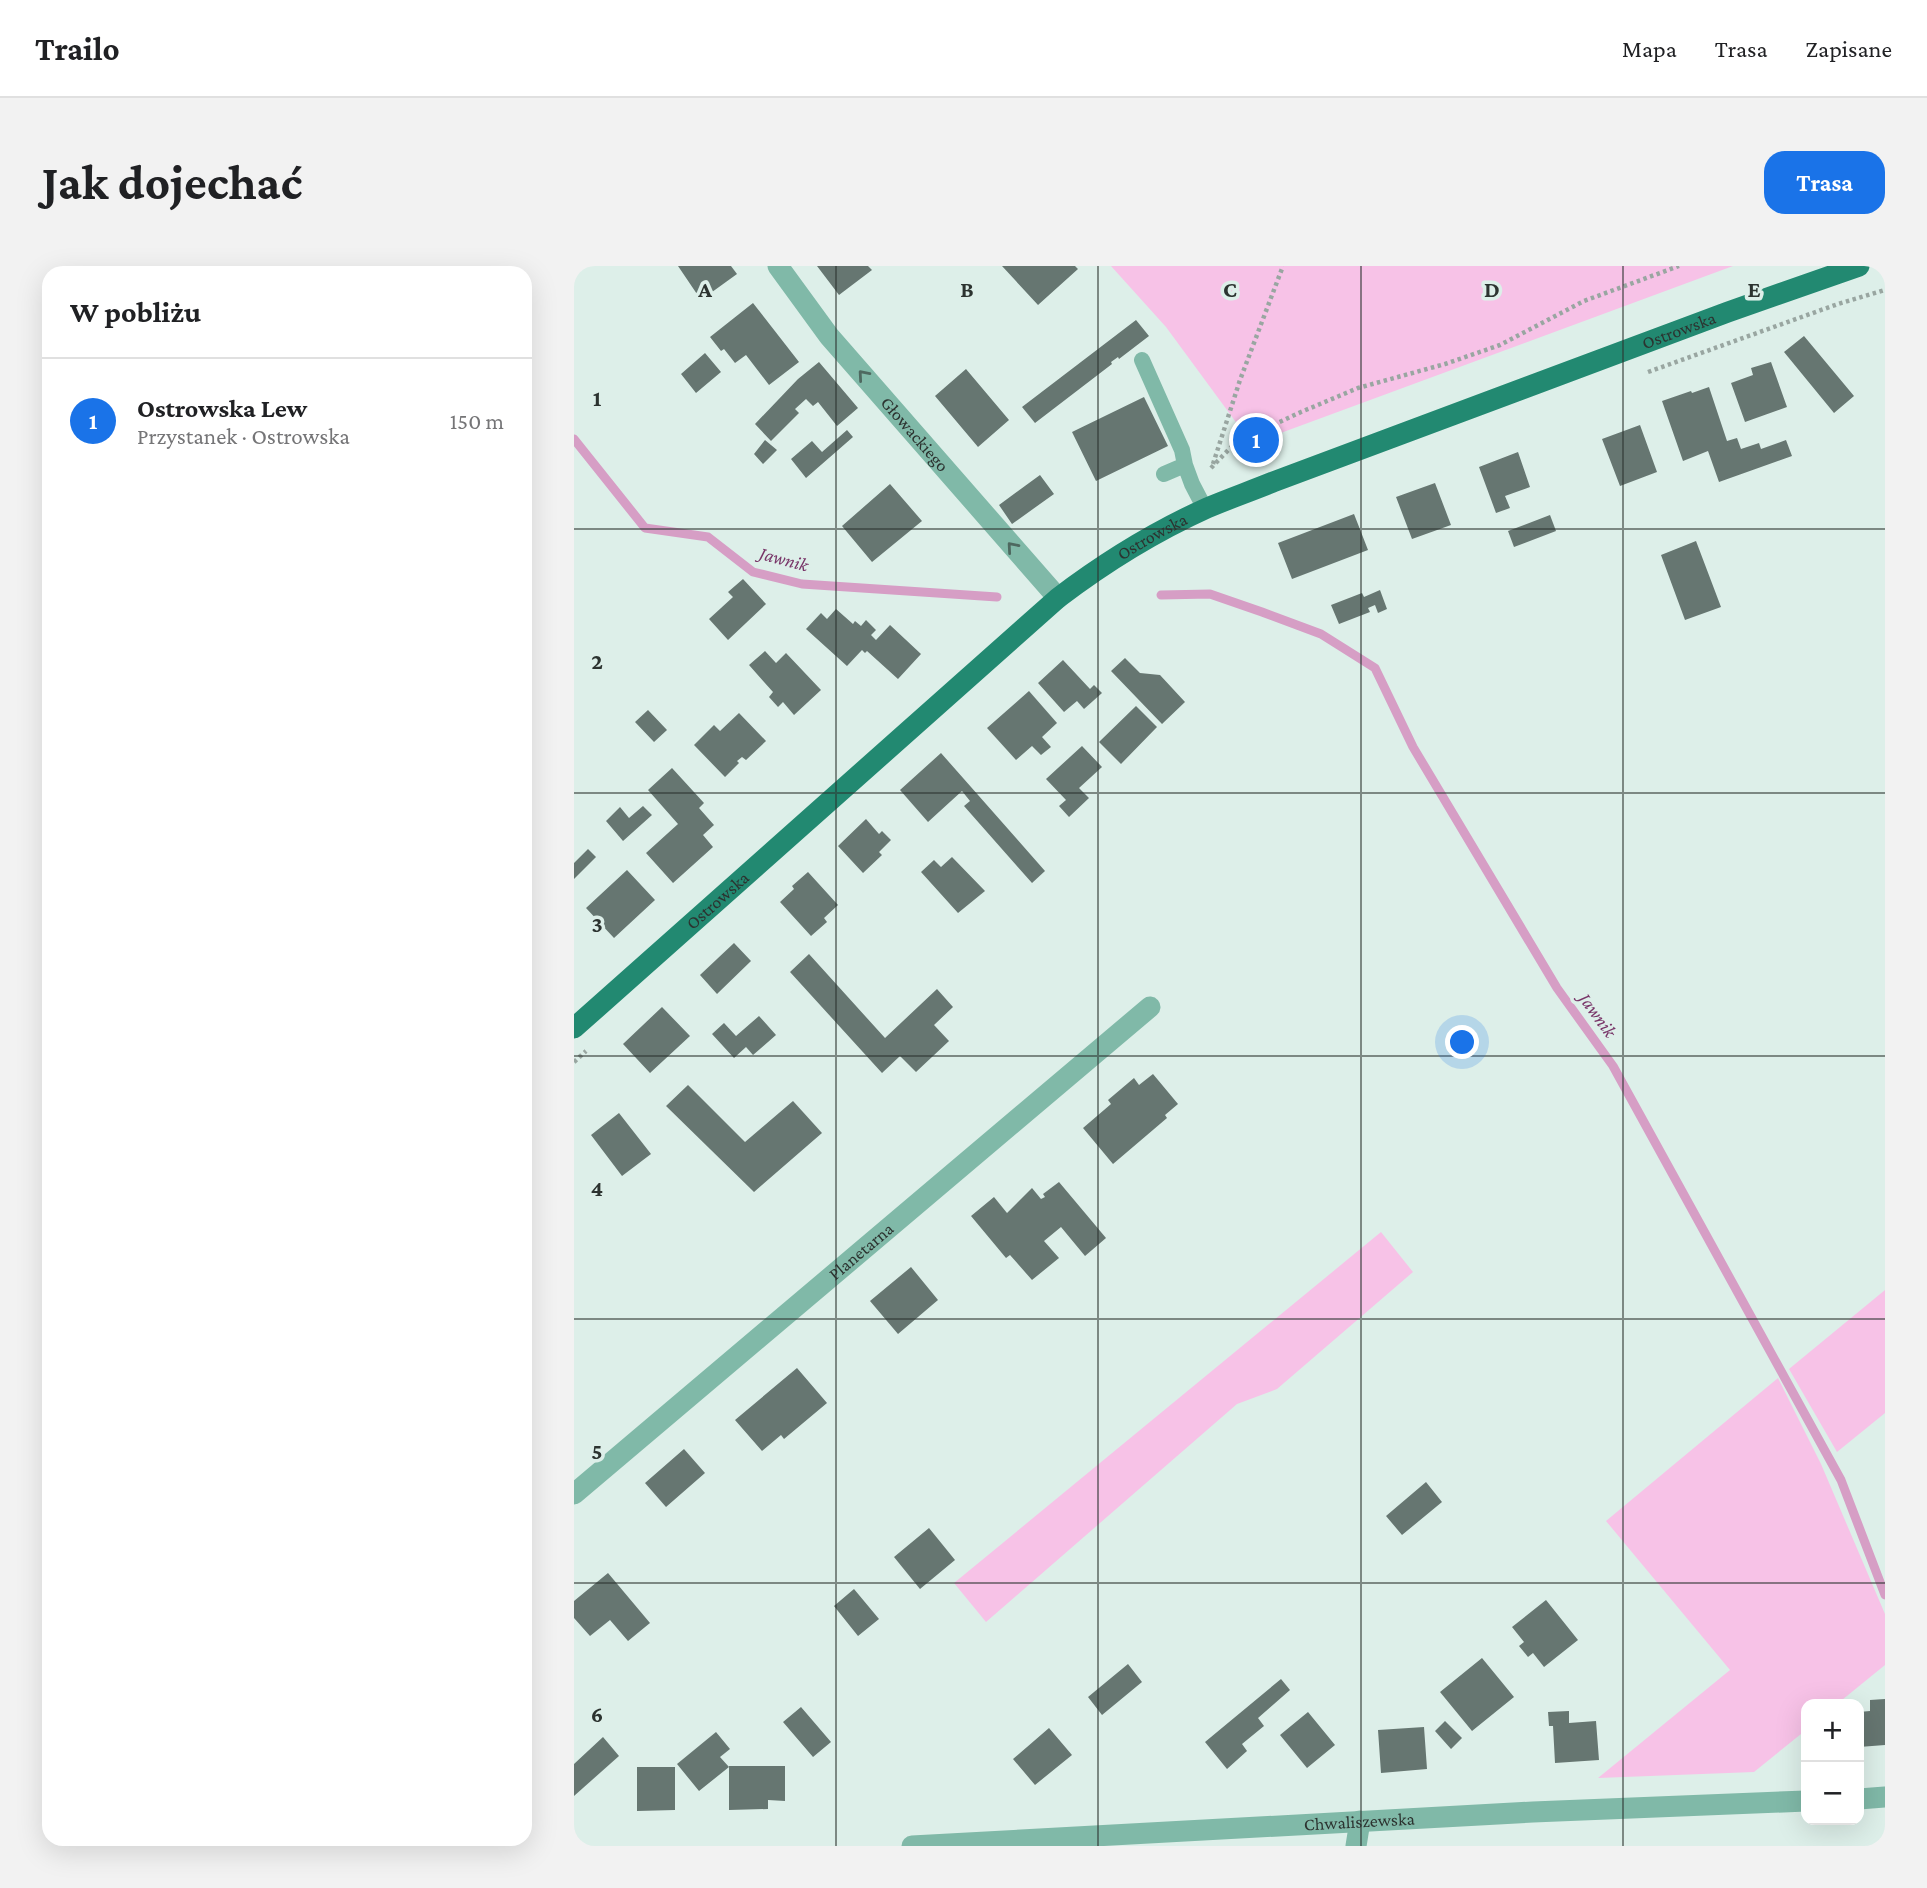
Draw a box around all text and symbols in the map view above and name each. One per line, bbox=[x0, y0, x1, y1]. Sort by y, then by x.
text: Trailo bbox=[35, 30, 120, 67]
text: Mapa bbox=[1622, 35, 1677, 62]
text: Trasa bbox=[1715, 35, 1768, 62]
text: Zapisane bbox=[1806, 35, 1892, 62]
button: Trasa bbox=[1764, 151, 1885, 214]
text: Jak dojechać bbox=[42, 155, 302, 210]
text: A bbox=[697, 276, 712, 302]
text: B bbox=[960, 276, 974, 302]
text: C bbox=[1223, 276, 1237, 302]
text: D bbox=[1484, 276, 1500, 302]
text: E bbox=[1747, 276, 1761, 302]
text: W pobliżu bbox=[70, 295, 201, 328]
street label: Ostrowska bbox=[1639, 308, 1718, 353]
one-way arrow bbox=[859, 370, 871, 383]
text: 1 bbox=[593, 385, 602, 411]
street label: Głowackiego bbox=[877, 393, 953, 476]
text: Ostrowska Lew bbox=[137, 394, 307, 423]
text: 1 bbox=[89, 408, 97, 434]
text: 150 m bbox=[450, 408, 504, 434]
pin: 1 bbox=[1233, 414, 1279, 466]
text: Przystanek · Ostrowska bbox=[137, 423, 350, 449]
street label: Ostrowska bbox=[1113, 509, 1190, 564]
water label: Jawnik bbox=[754, 542, 811, 576]
one-way arrow bbox=[1008, 542, 1021, 555]
text: 2 bbox=[591, 648, 603, 674]
street label: Ostrowska bbox=[682, 867, 753, 934]
text: 3 bbox=[591, 911, 603, 937]
water label: Jawnik bbox=[1573, 986, 1622, 1042]
your location bbox=[1445, 1025, 1479, 1059]
text: 4 bbox=[591, 1175, 603, 1201]
street label: Planetarna bbox=[825, 1218, 898, 1284]
text: 5 bbox=[591, 1438, 603, 1464]
map controls bbox=[1801, 1699, 1864, 1825]
button: + bbox=[1801, 1699, 1864, 1762]
text: 6 bbox=[591, 1701, 603, 1727]
button: − bbox=[1801, 1762, 1864, 1825]
street label: Chwaliszewska bbox=[1303, 1808, 1415, 1835]

